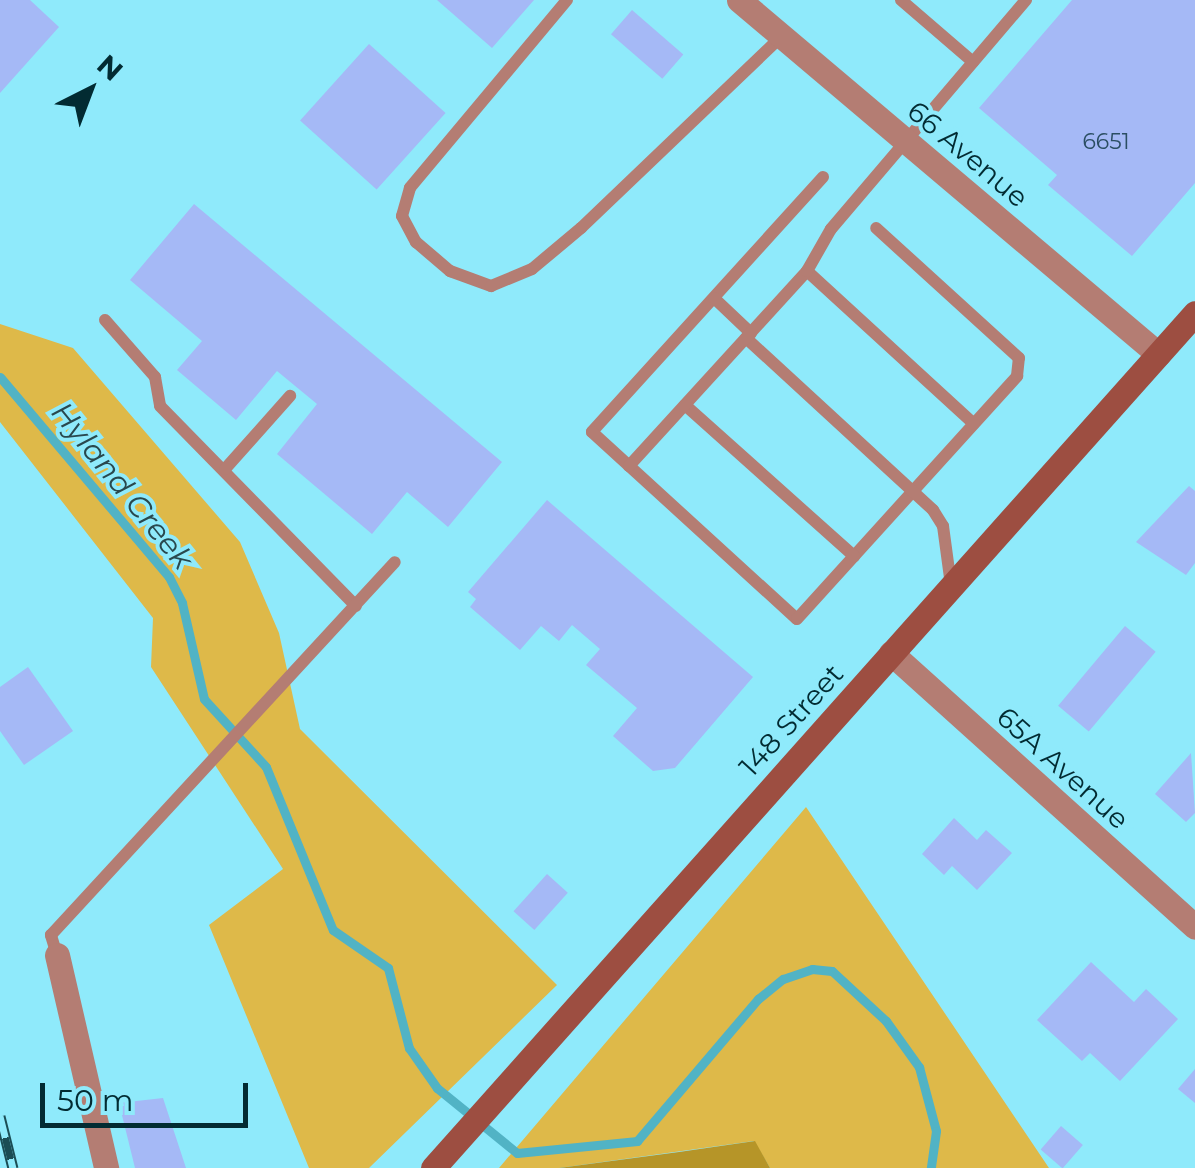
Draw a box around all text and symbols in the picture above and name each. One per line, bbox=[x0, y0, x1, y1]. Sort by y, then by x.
north arrow bbox=[40, 40, 140, 140]
text: N bbox=[90, 48, 130, 88]
street label: 66 Avenue bbox=[901, 94, 1035, 214]
house number: 6651 bbox=[1082, 129, 1130, 155]
water label: Hyland Creek bbox=[44, 395, 200, 577]
street label: 148 Street bbox=[732, 657, 850, 783]
street label: 65A Avenue bbox=[990, 700, 1136, 836]
scale bar bbox=[45, 1063, 252, 1125]
text: 50 m bbox=[57, 1082, 134, 1119]

